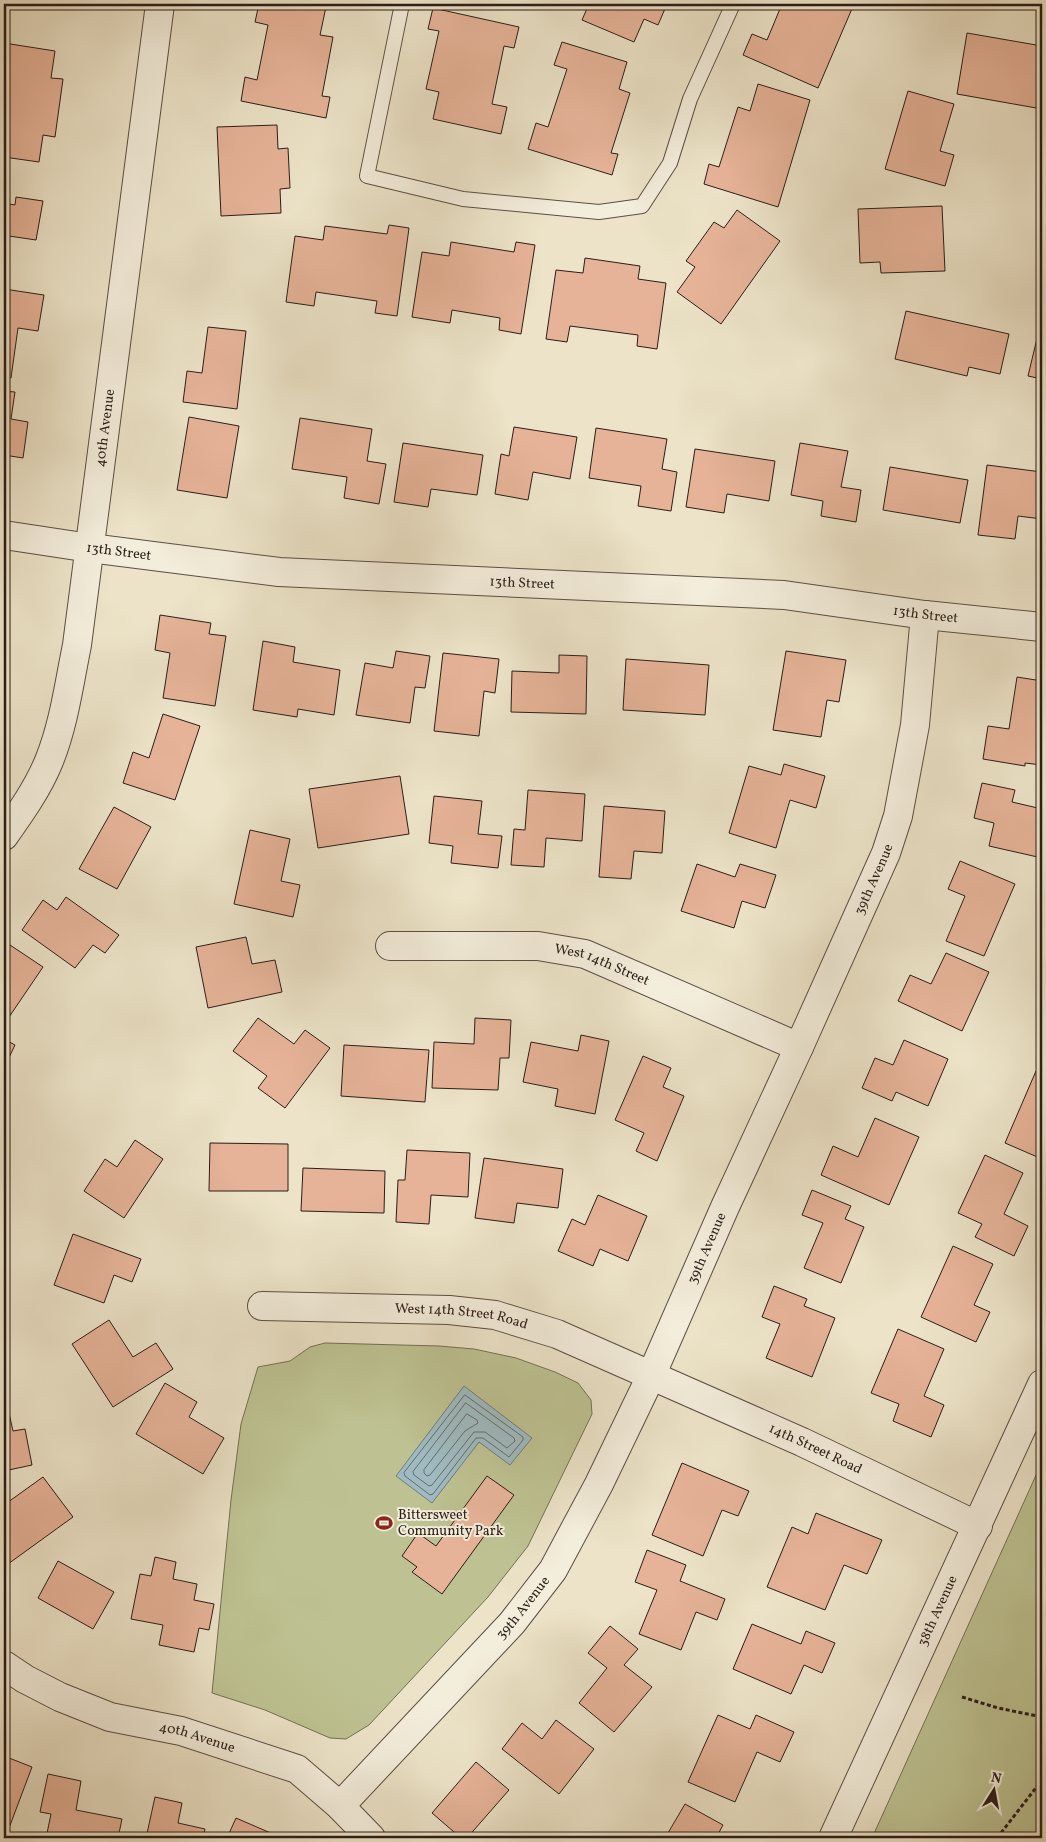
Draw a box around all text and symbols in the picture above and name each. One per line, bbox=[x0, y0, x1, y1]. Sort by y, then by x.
street label: 40th Avenue bbox=[91, 388, 120, 468]
street label: 13th Street bbox=[85, 538, 153, 565]
street label: 13th Street bbox=[489, 572, 555, 594]
street label: 13th Street bbox=[892, 601, 959, 628]
street label: 39th Avenue bbox=[850, 841, 898, 918]
street label: West 14th Street bbox=[553, 939, 652, 990]
street label: 39th Avenue bbox=[683, 1209, 731, 1287]
street label: West 14th Street Road bbox=[395, 1299, 530, 1334]
street label: 14th Street Road bbox=[766, 1419, 865, 1479]
place label: Bittersweet Community Park bbox=[398, 1506, 504, 1541]
sports icon: Bittersweet Community Park bbox=[374, 1513, 394, 1533]
street label: 39th Avenue bbox=[492, 1572, 555, 1644]
street label: 38th Avenue bbox=[913, 1572, 962, 1650]
street label: 40th Avenue bbox=[158, 1717, 238, 1758]
north arrow bbox=[968, 1764, 1018, 1814]
text: N bbox=[989, 1768, 1003, 1789]

